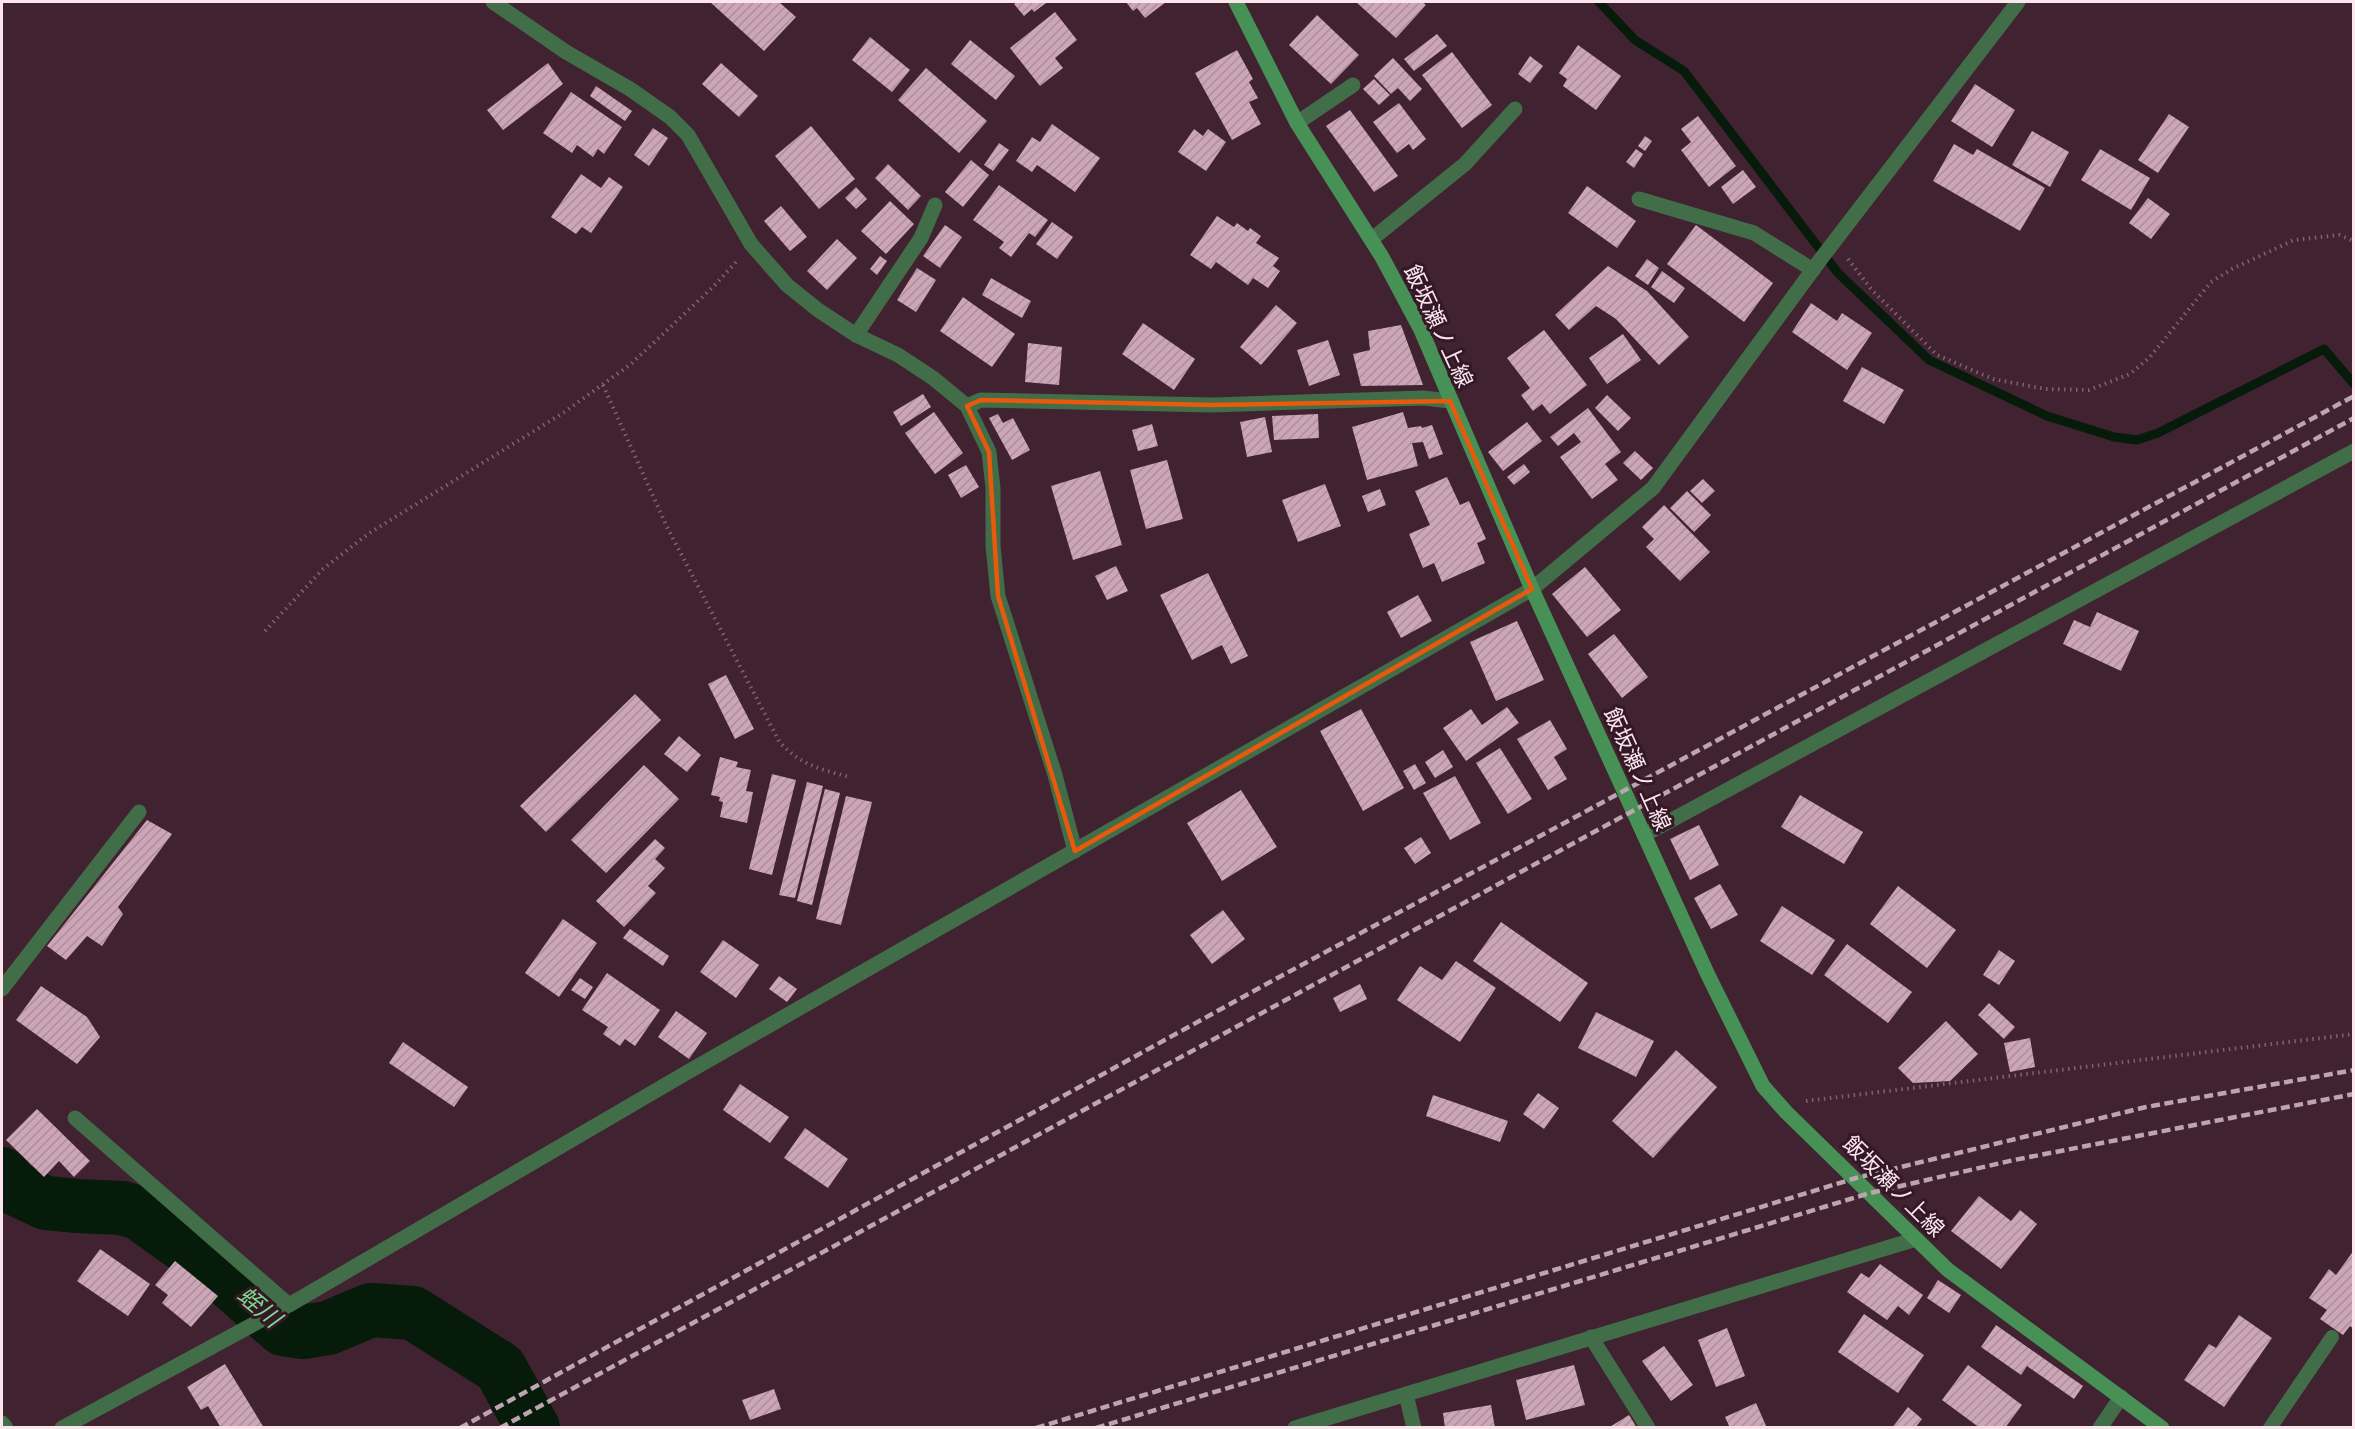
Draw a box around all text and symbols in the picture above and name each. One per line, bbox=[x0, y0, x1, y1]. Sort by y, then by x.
street label: 飯坂瀬ノ上線 bbox=[1397, 259, 1481, 393]
street label: 飯坂瀬ノ上線 bbox=[1597, 702, 1679, 836]
street label: 飯坂瀬ノ上線 bbox=[1836, 1128, 1952, 1244]
water label: 蛭川 bbox=[230, 1278, 291, 1337]

